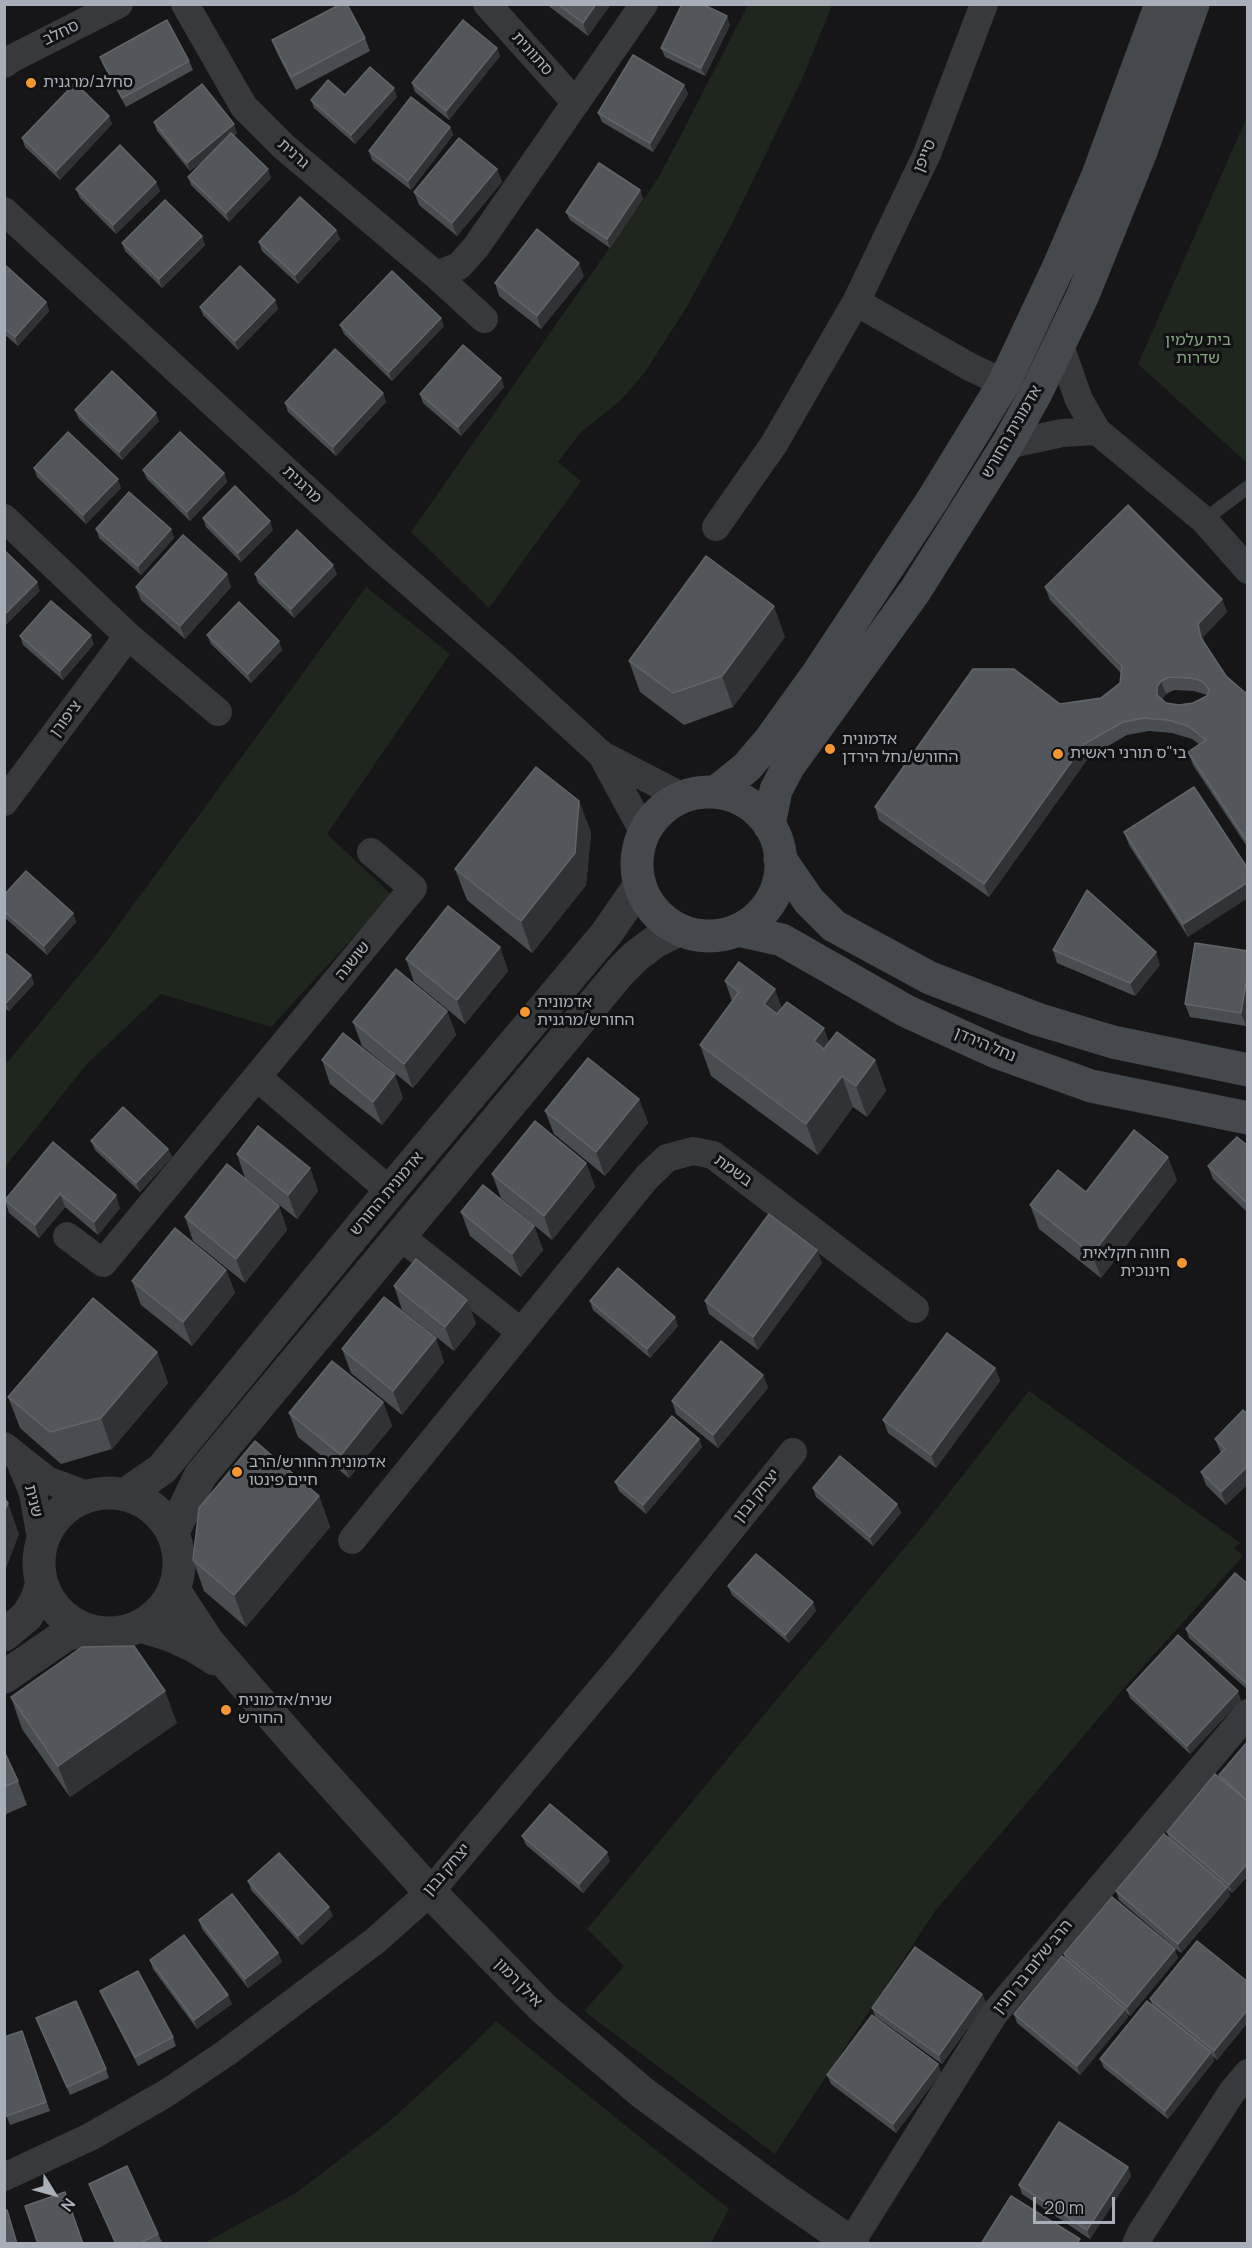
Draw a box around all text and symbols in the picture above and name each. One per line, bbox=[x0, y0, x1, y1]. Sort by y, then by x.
street label: סחלב bbox=[40, 16, 82, 50]
street label: סתוונית bbox=[507, 28, 557, 80]
place label: סחלב/מרגנית bbox=[43, 73, 133, 93]
marker: סחלב/מרגנית bbox=[24, 76, 38, 90]
street label: גרנית bbox=[273, 135, 313, 173]
street label: סייפן bbox=[909, 136, 941, 176]
park label: בית עלמין שדרות bbox=[1165, 331, 1231, 369]
street label: אדמונית החורש bbox=[978, 382, 1046, 482]
street label: מרגנית bbox=[279, 462, 325, 508]
street label: ציפורן bbox=[46, 697, 86, 741]
place label: אדמונית החורש/נחל הירדן bbox=[842, 730, 958, 768]
marker: אדמונית החורש/נחל הירדן bbox=[823, 742, 837, 756]
place label: בי"ס תורני ראשית bbox=[1070, 744, 1187, 764]
marker: בי"ס תורני ראשית bbox=[1051, 747, 1065, 761]
street label: שושנה bbox=[332, 938, 374, 984]
place label: אדמונית החורש/מרגנית bbox=[537, 993, 635, 1031]
marker: אדמונית החורש/מרגנית bbox=[518, 1005, 532, 1019]
street label: נחל הירדן bbox=[951, 1023, 1019, 1067]
street label: אדמונית החורש bbox=[346, 1148, 428, 1240]
street label: בשמת bbox=[710, 1151, 756, 1191]
place label: חווה חקלאית חינוכית bbox=[1082, 1244, 1170, 1282]
marker: חווה חקלאית חינוכית bbox=[1175, 1256, 1189, 1270]
place label: אדמונית החורש/הרב חיים פינטו bbox=[249, 1453, 386, 1491]
marker: אדמונית החורש/הרב חיים פינטו bbox=[230, 1465, 244, 1479]
street label: יצחק נבון bbox=[730, 1466, 784, 1526]
street label: שנית bbox=[20, 1483, 46, 1519]
place label: שנית/אדמונית החורש bbox=[238, 1691, 332, 1729]
marker: שנית/אדמונית החורש bbox=[219, 1703, 233, 1717]
street label: יצחק נבון bbox=[419, 1840, 475, 1900]
street label: הרב שלום בר חנין bbox=[989, 1916, 1077, 2018]
street label: אילן רמון bbox=[490, 1955, 546, 2011]
north arrow bbox=[24, 2164, 84, 2224]
scale bar bbox=[1036, 2185, 1118, 2223]
text: N bbox=[56, 2194, 81, 2216]
text: 20 m bbox=[1044, 2195, 1084, 2219]

